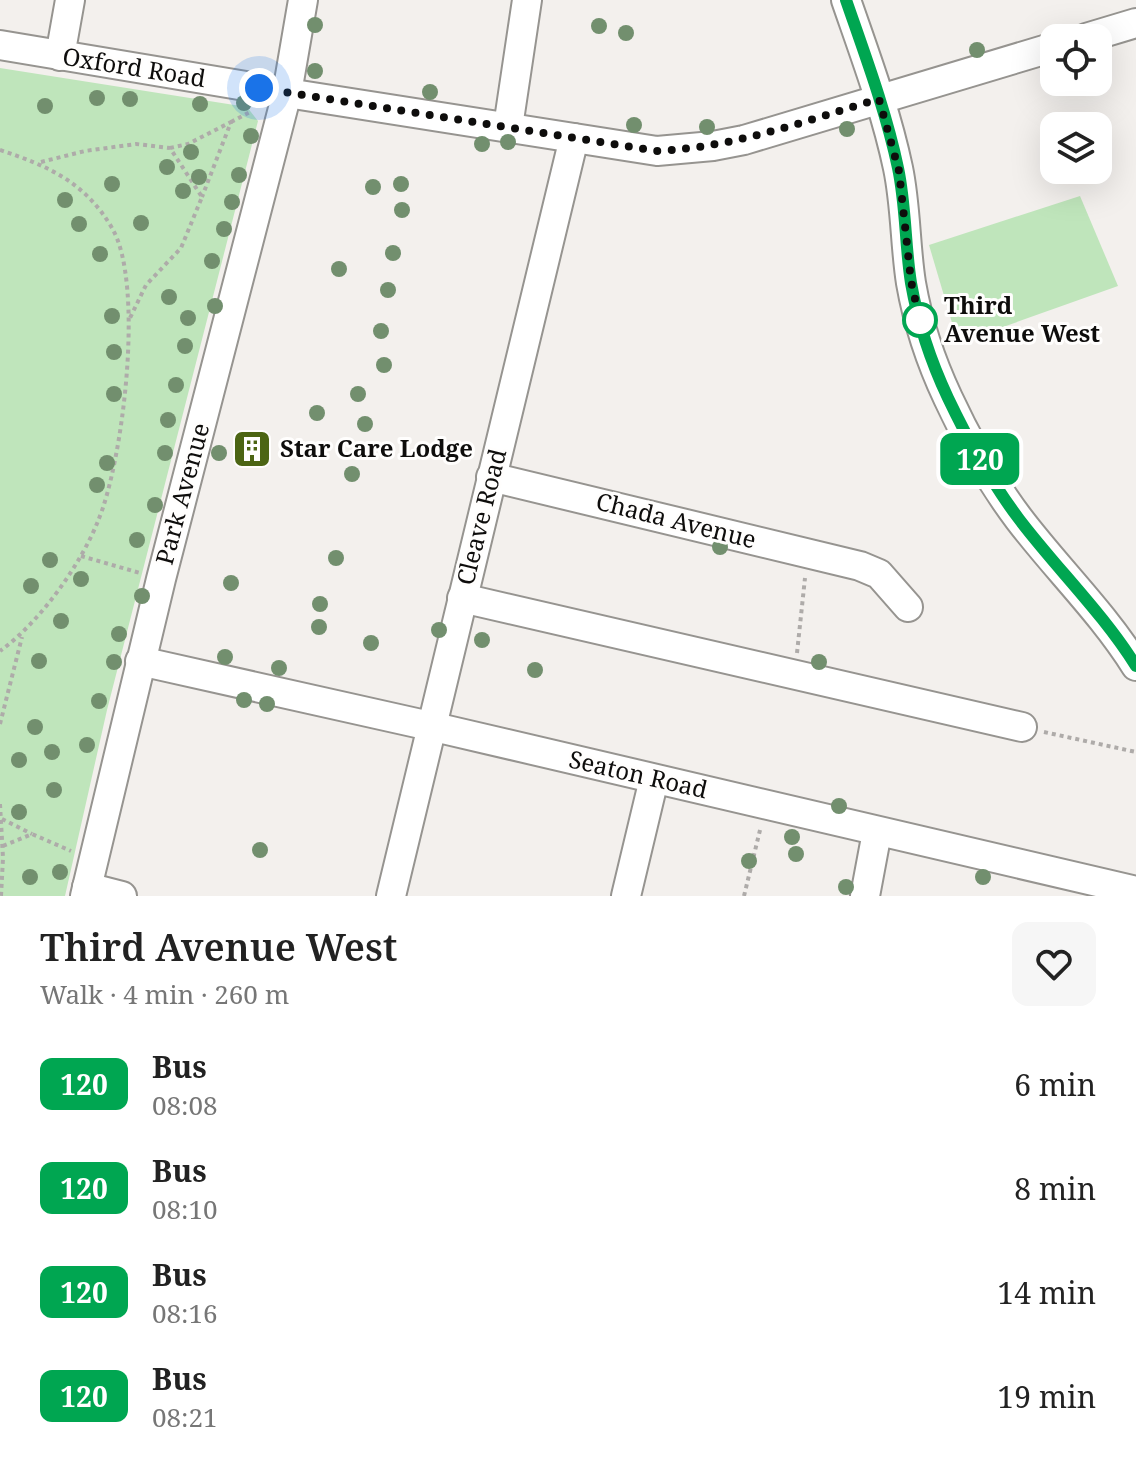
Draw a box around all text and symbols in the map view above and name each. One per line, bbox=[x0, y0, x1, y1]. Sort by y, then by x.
map controls bbox=[1040, 24, 1112, 184]
button: locate bbox=[1040, 24, 1112, 96]
street label: Oxford Road bbox=[60, 39, 208, 94]
your location bbox=[239, 68, 279, 108]
button: layers bbox=[1040, 112, 1112, 184]
place label: Third Avenue West bbox=[944, 288, 1100, 349]
marker: Third Avenue West bbox=[903, 303, 937, 337]
street label: Park Avenue bbox=[147, 419, 216, 568]
building icon: Star Care Lodge bbox=[231, 428, 273, 470]
place label: Star Care Lodge bbox=[280, 431, 473, 464]
line badge: 120 bbox=[934, 433, 1026, 485]
text: 120 bbox=[956, 440, 1004, 478]
street label: Cleave Road bbox=[448, 445, 513, 588]
street label: Chada Avenue bbox=[593, 484, 760, 555]
street label: Seaton Road bbox=[566, 742, 711, 806]
text: Third Avenue West bbox=[40, 920, 397, 972]
button: heart bbox=[1012, 922, 1096, 1006]
text: Walk · 4 min · 260 m bbox=[40, 976, 289, 1012]
text: Bus bbox=[152, 1046, 207, 1087]
text: 6 min bbox=[1014, 1064, 1096, 1105]
text: 120 bbox=[60, 1065, 108, 1103]
text: 08:08 bbox=[152, 1087, 218, 1123]
text: Bus bbox=[152, 1150, 207, 1191]
text: 8 min bbox=[1014, 1168, 1096, 1209]
text: 120 bbox=[60, 1169, 108, 1207]
text: 08:10 bbox=[152, 1191, 218, 1227]
text: Bus bbox=[152, 1254, 207, 1295]
text: 14 min bbox=[997, 1272, 1096, 1313]
text: 120 bbox=[60, 1273, 108, 1311]
text: 08:16 bbox=[152, 1295, 218, 1331]
text: Bus bbox=[152, 1358, 207, 1399]
text: 19 min bbox=[997, 1376, 1096, 1417]
text: 120 bbox=[60, 1377, 108, 1415]
text: 08:21 bbox=[152, 1399, 218, 1435]

